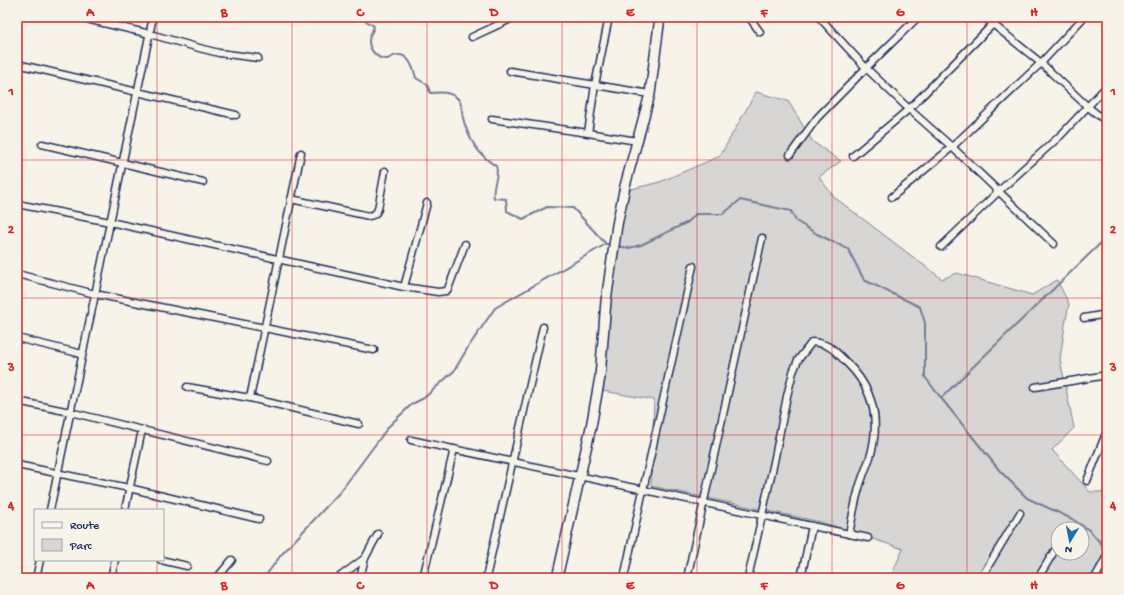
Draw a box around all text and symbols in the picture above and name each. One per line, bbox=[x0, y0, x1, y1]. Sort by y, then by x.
text: A bbox=[85, 6, 95, 21]
text: B bbox=[220, 6, 229, 21]
text: C bbox=[355, 6, 365, 21]
text: D bbox=[489, 6, 499, 21]
text: E bbox=[626, 6, 635, 21]
text: F bbox=[760, 6, 769, 21]
text: G bbox=[896, 6, 905, 21]
text: H bbox=[1030, 6, 1038, 21]
text: 1 bbox=[7, 85, 14, 100]
text: 1 bbox=[1109, 85, 1116, 100]
text: 2 bbox=[8, 223, 15, 238]
text: 2 bbox=[1110, 223, 1117, 238]
text: 3 bbox=[7, 361, 15, 376]
text: 3 bbox=[1109, 361, 1117, 376]
text: 4 bbox=[7, 499, 15, 514]
text: 4 bbox=[1109, 499, 1117, 514]
legend bbox=[34, 509, 164, 561]
text: Route bbox=[70, 520, 100, 534]
north arrow bbox=[1050, 521, 1090, 561]
text: Parc bbox=[69, 540, 93, 554]
text: N bbox=[1064, 542, 1073, 555]
text: A bbox=[85, 579, 95, 594]
text: B bbox=[220, 579, 229, 594]
text: C bbox=[355, 579, 365, 594]
text: D bbox=[489, 579, 499, 594]
text: E bbox=[626, 579, 635, 594]
text: F bbox=[760, 579, 769, 594]
text: G bbox=[896, 579, 905, 594]
text: H bbox=[1030, 579, 1038, 594]

